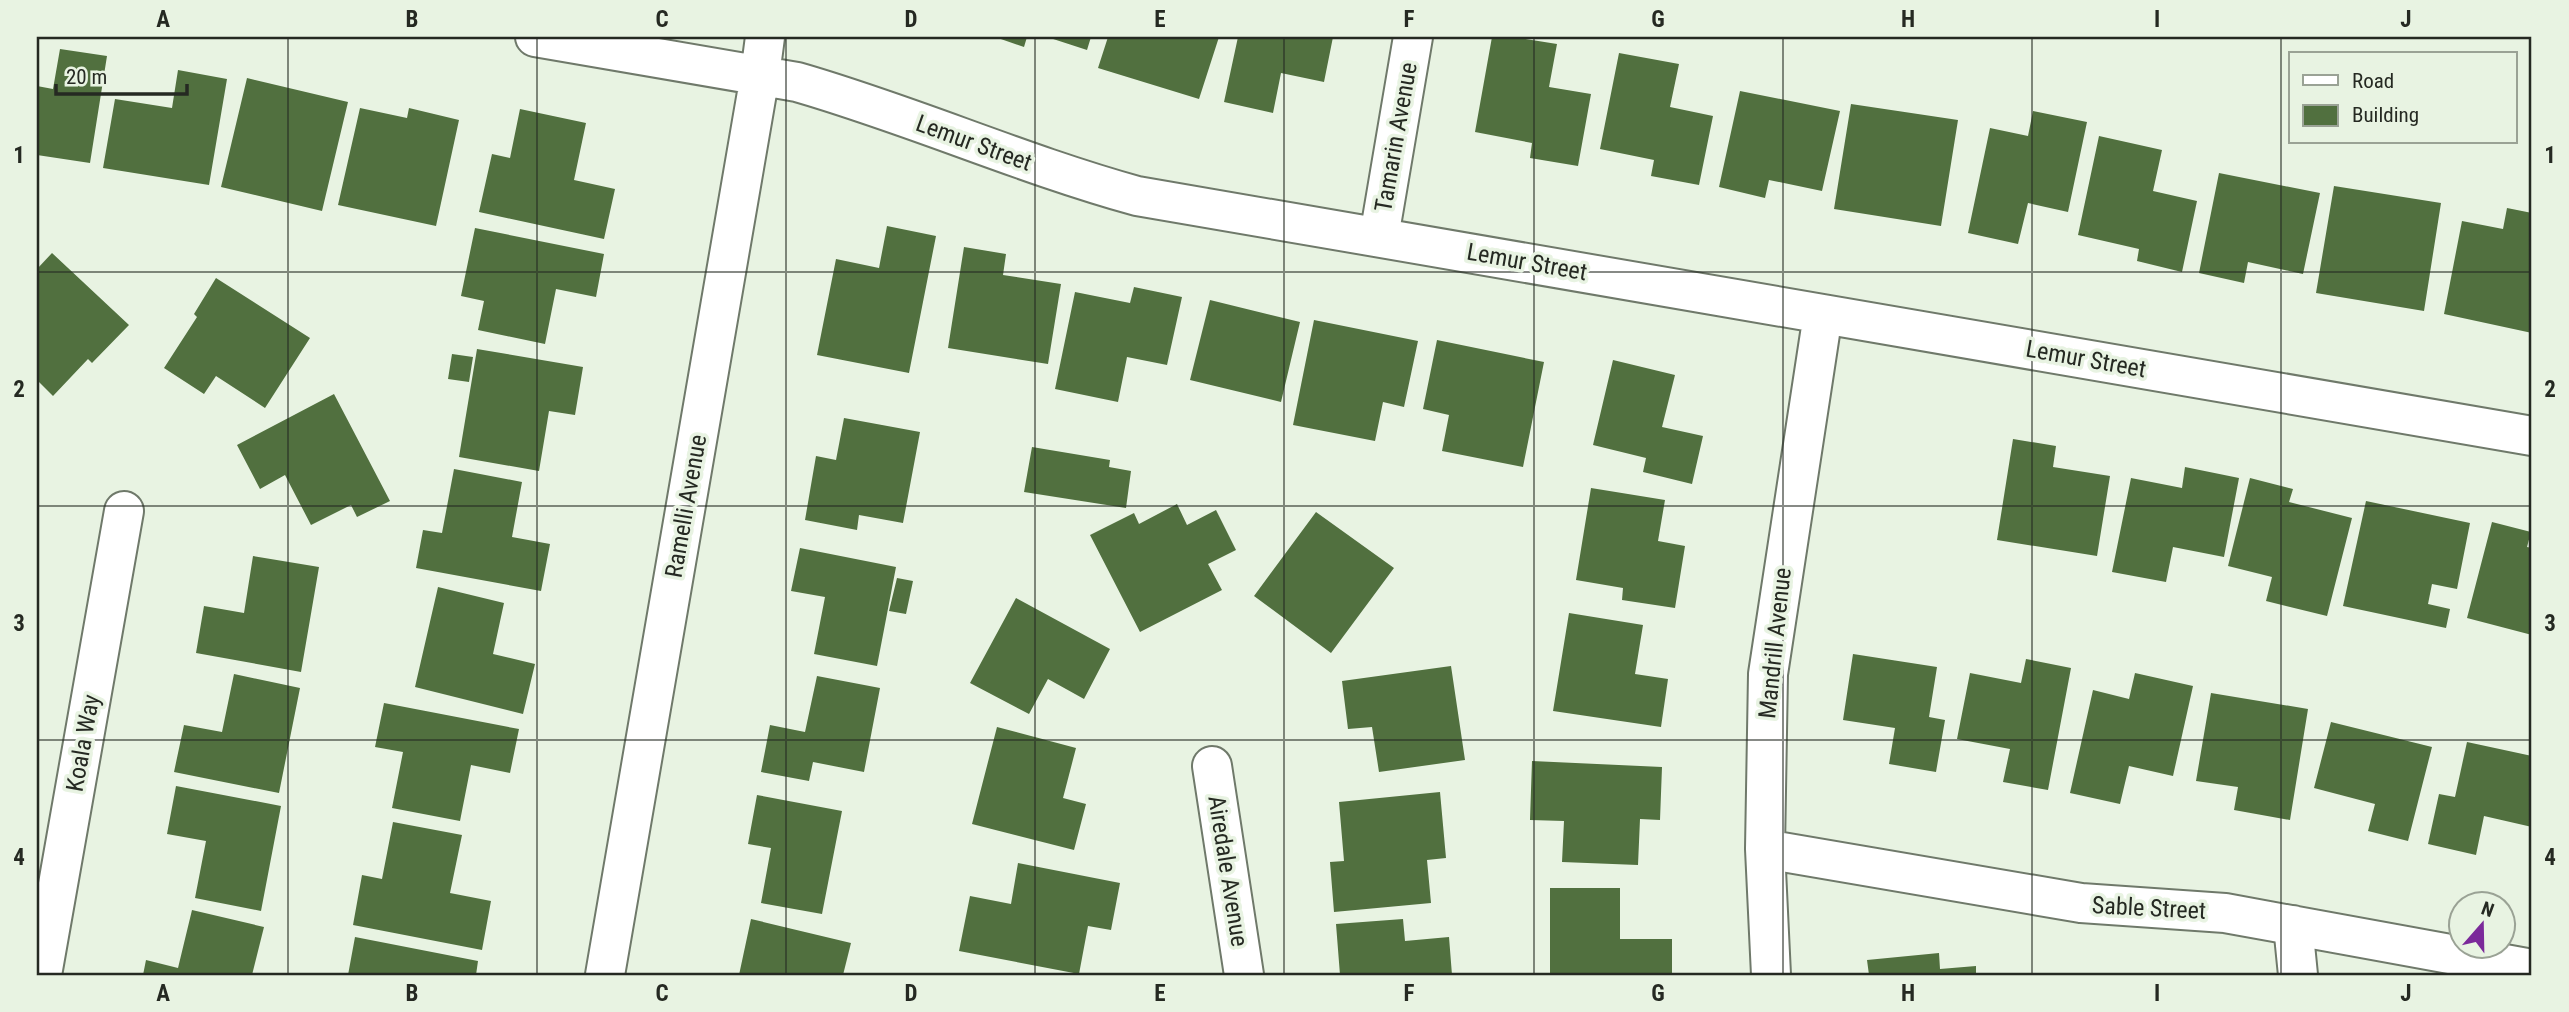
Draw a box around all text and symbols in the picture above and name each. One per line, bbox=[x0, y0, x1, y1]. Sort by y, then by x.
text: A bbox=[156, 6, 170, 33]
text: B bbox=[406, 6, 418, 33]
text: C bbox=[655, 6, 669, 33]
text: D bbox=[905, 6, 918, 33]
text: E bbox=[1154, 6, 1166, 33]
text: F bbox=[1404, 6, 1415, 33]
text: G bbox=[1651, 6, 1665, 33]
text: H bbox=[1901, 6, 1915, 33]
text: I bbox=[2154, 6, 2160, 33]
text: J bbox=[2400, 6, 2412, 33]
scale bar bbox=[56, 52, 187, 96]
legend bbox=[2289, 52, 2516, 144]
street label: Tamarin Avenue bbox=[1369, 60, 1423, 214]
text: 20 m bbox=[66, 65, 107, 89]
text: Road bbox=[2352, 69, 2394, 93]
text: Building bbox=[2352, 103, 2419, 127]
street label: Lemur Street bbox=[912, 109, 1036, 177]
text: 1 bbox=[13, 142, 25, 169]
text: 1 bbox=[2544, 142, 2556, 169]
street label: Lemur Street bbox=[1465, 238, 1589, 286]
street label: Lemur Street bbox=[2024, 335, 2148, 383]
text: 2 bbox=[13, 376, 25, 403]
text: 2 bbox=[2544, 376, 2556, 403]
street label: Ramelli Avenue bbox=[660, 432, 712, 580]
street label: Mandrill Avenue bbox=[1753, 566, 1797, 720]
text: 3 bbox=[13, 610, 25, 637]
text: 3 bbox=[2544, 610, 2556, 637]
street label: Koala Way bbox=[61, 692, 105, 794]
street label: Airedale Avenue bbox=[1202, 794, 1254, 948]
text: 4 bbox=[13, 844, 25, 871]
text: 4 bbox=[2544, 844, 2556, 871]
north arrow bbox=[2446, 890, 2516, 960]
street label: Sable Street bbox=[2091, 891, 2207, 925]
text: N bbox=[2478, 897, 2497, 922]
text: A bbox=[156, 980, 170, 1007]
text: B bbox=[406, 980, 418, 1007]
text: C bbox=[655, 980, 669, 1007]
text: D bbox=[905, 980, 918, 1007]
text: E bbox=[1154, 980, 1166, 1007]
text: F bbox=[1404, 980, 1415, 1007]
text: G bbox=[1651, 980, 1665, 1007]
text: H bbox=[1901, 980, 1915, 1007]
text: I bbox=[2154, 980, 2160, 1007]
text: J bbox=[2400, 980, 2412, 1007]

